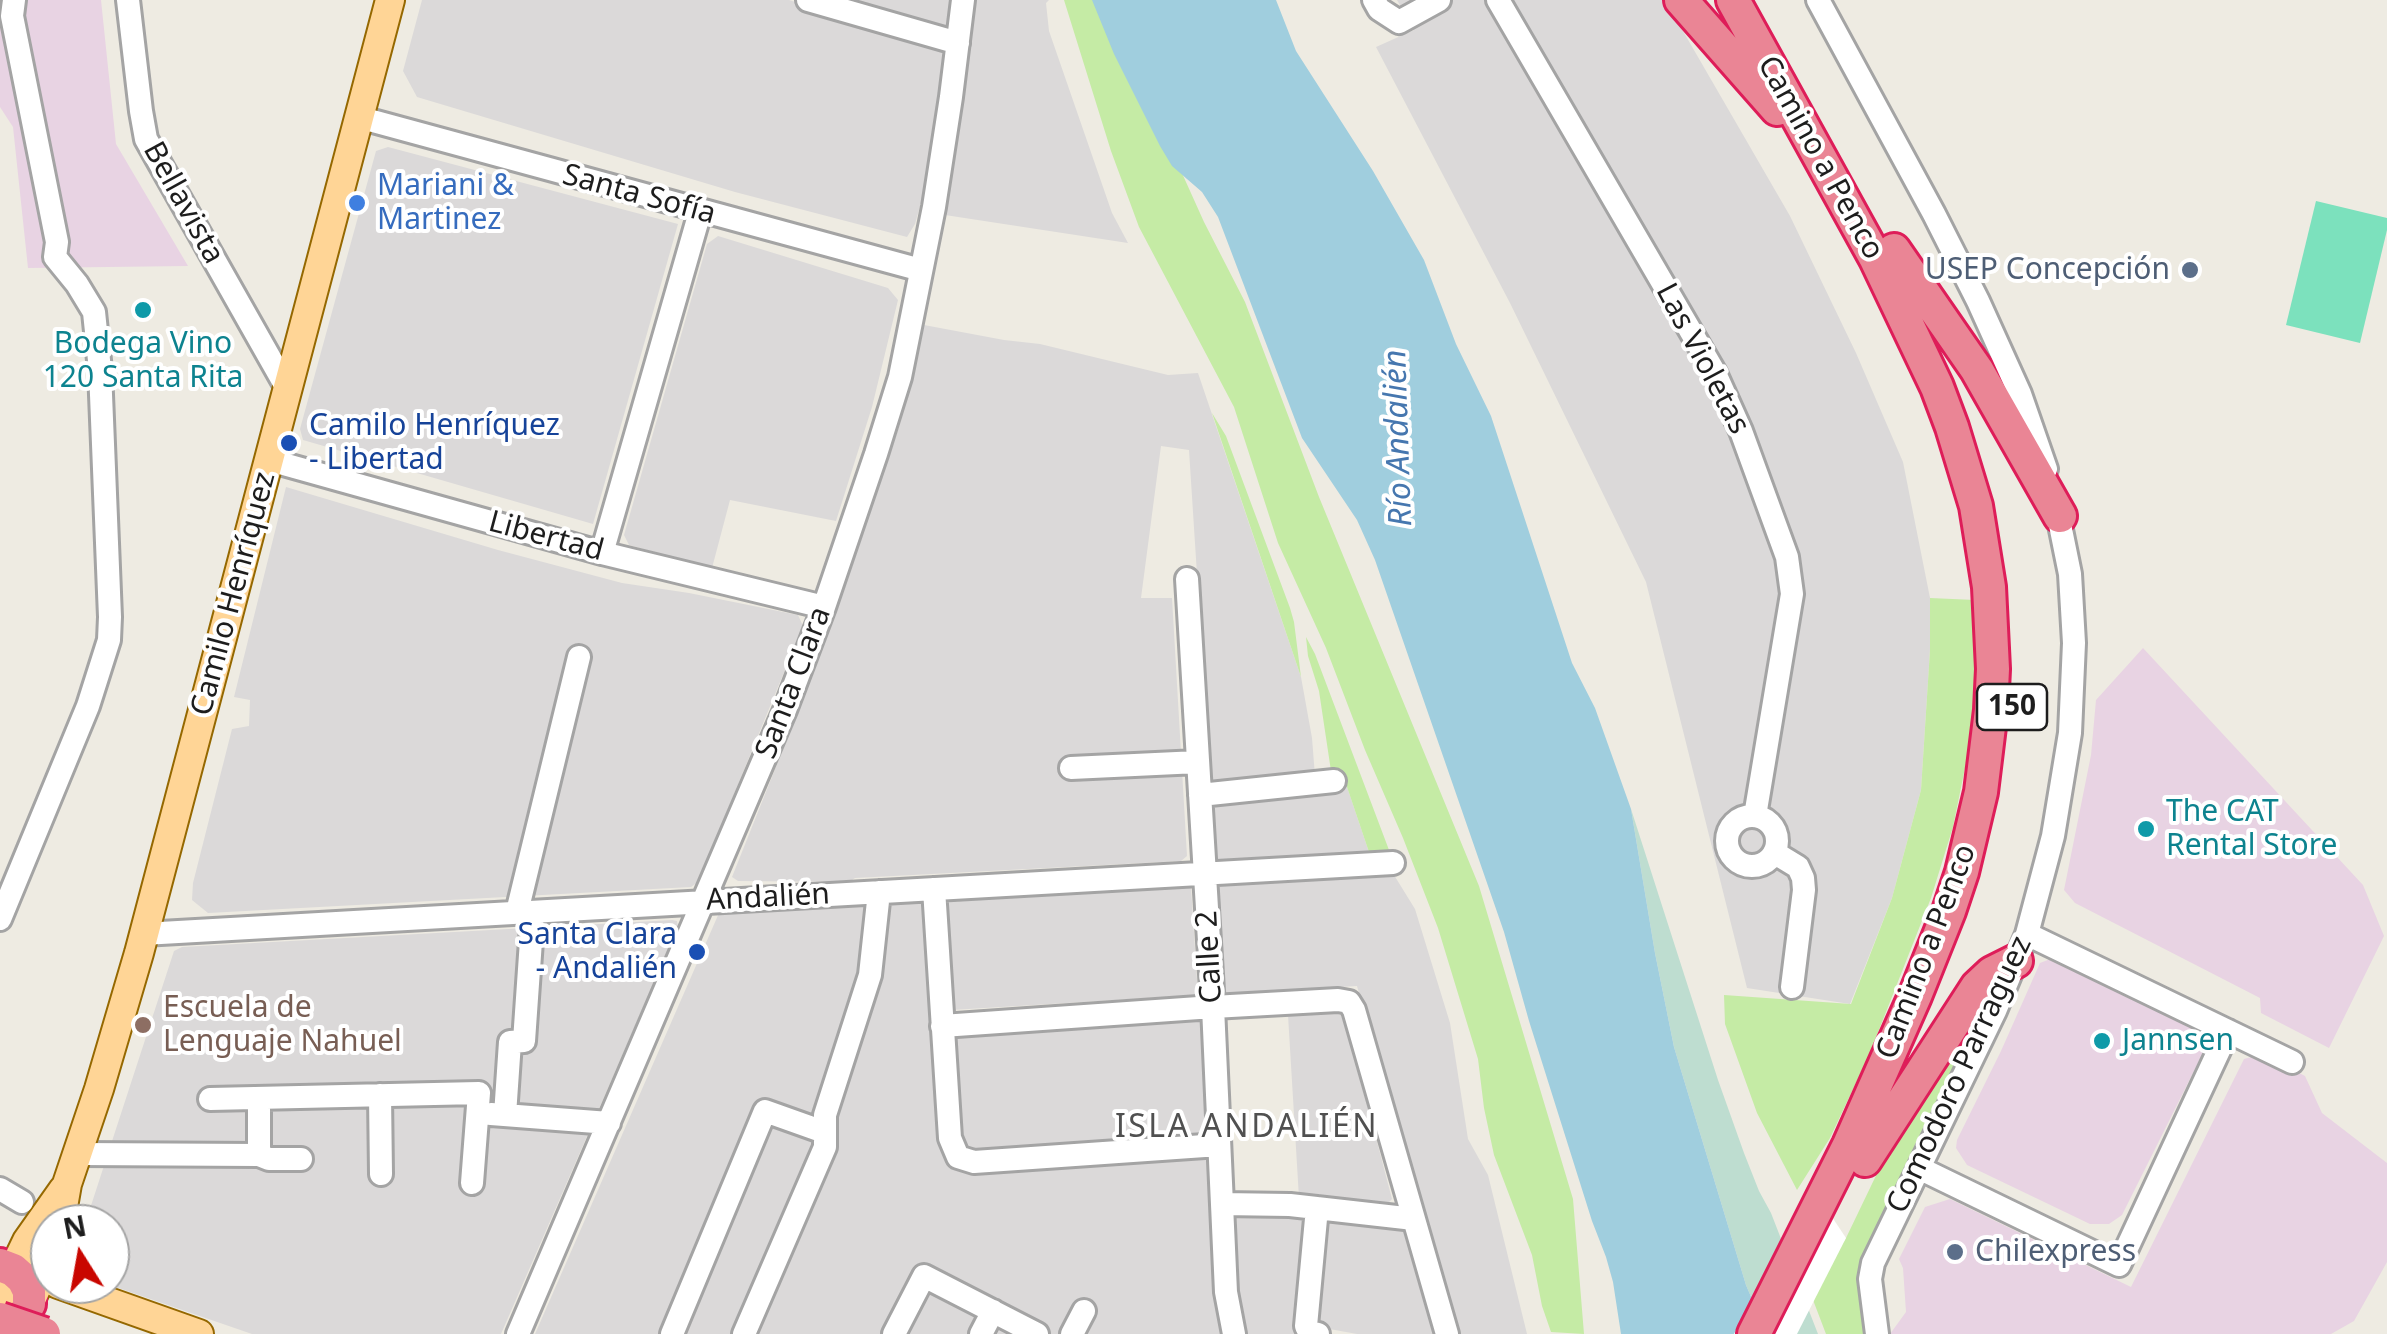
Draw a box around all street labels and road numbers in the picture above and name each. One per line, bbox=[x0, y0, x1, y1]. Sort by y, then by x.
street label: Camino a Penco bbox=[1749, 50, 1891, 266]
street label: Bellavista bbox=[135, 136, 231, 270]
street label: Santa Sofía bbox=[559, 157, 719, 233]
street label: Las Violetas bbox=[1647, 278, 1757, 440]
street label: Camilo Henríquez bbox=[184, 468, 284, 720]
street label: Libertad bbox=[485, 504, 607, 570]
street label: Santa Clara bbox=[749, 602, 839, 764]
road number: 150 bbox=[1977, 684, 2047, 730]
street label: Camino a Penco bbox=[1870, 840, 1984, 1064]
street label: Andalién bbox=[705, 877, 831, 919]
street label: Calle 2 bbox=[1190, 910, 1230, 1004]
street label: Comodoro Parraguez bbox=[1880, 931, 2040, 1219]

